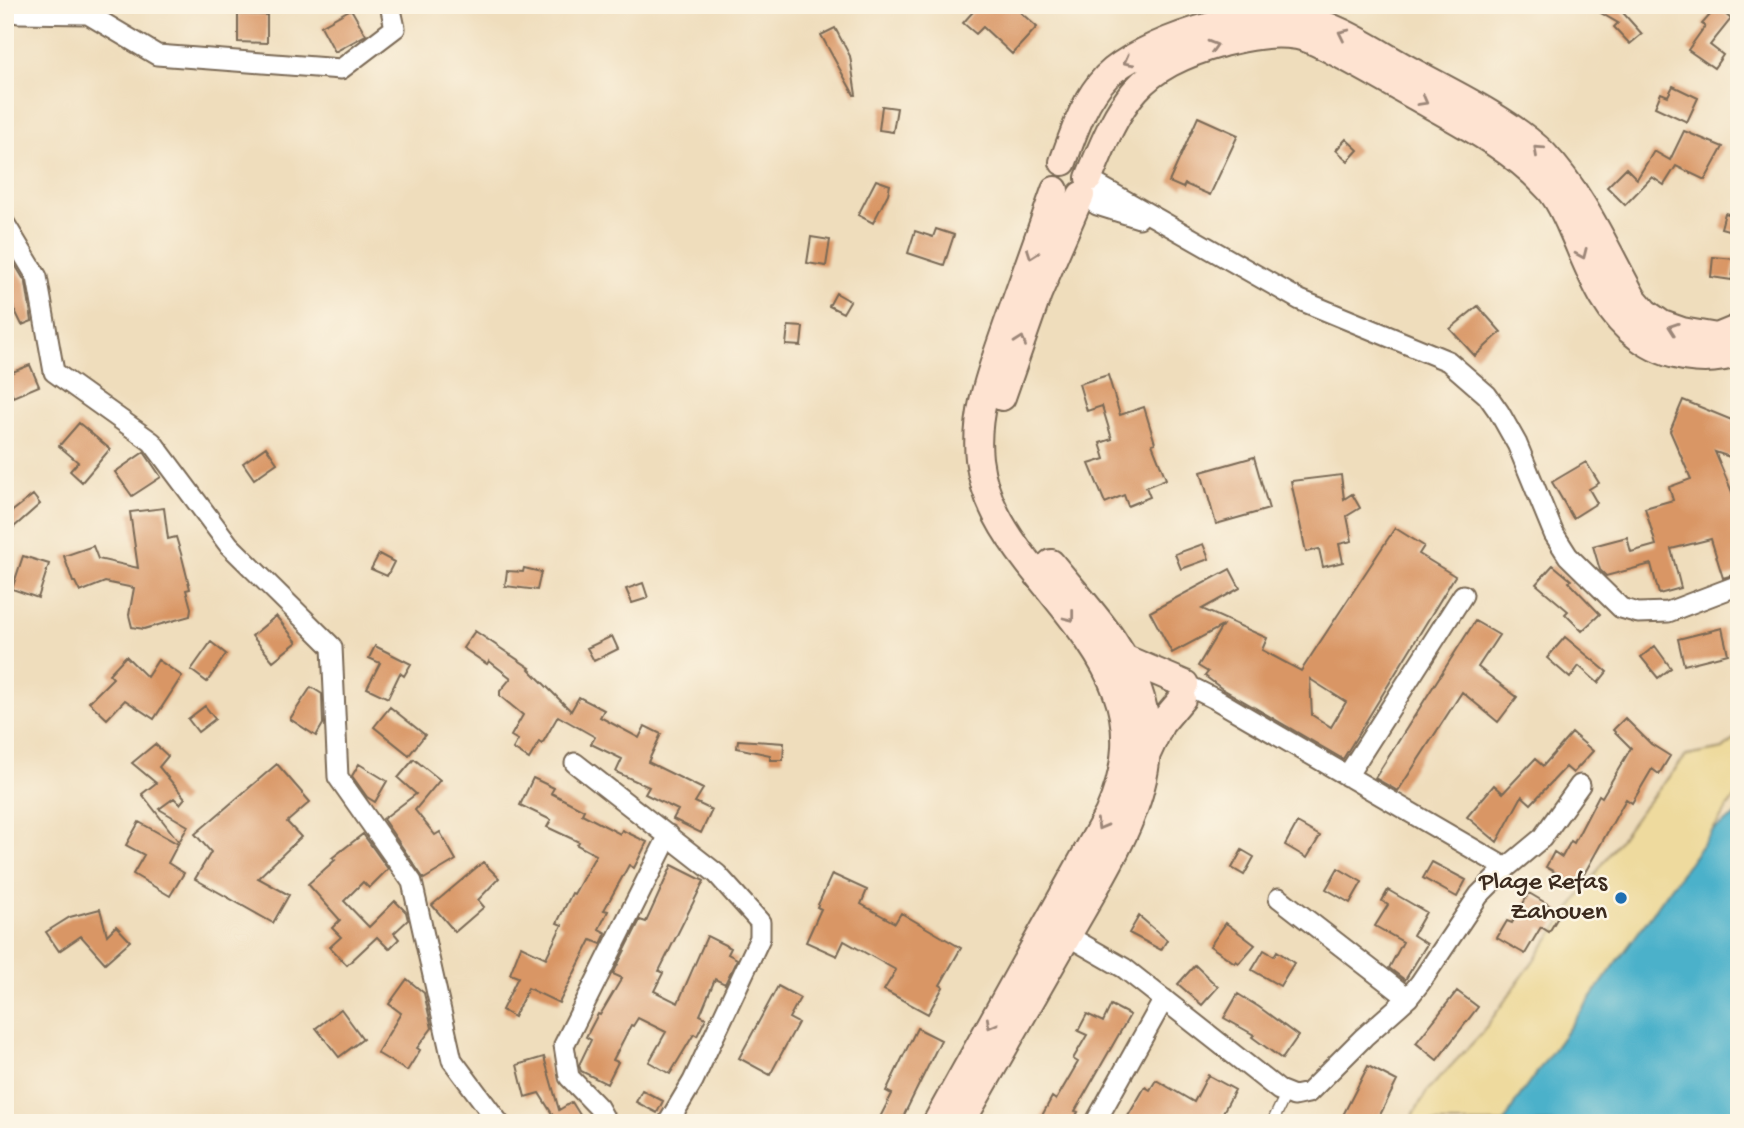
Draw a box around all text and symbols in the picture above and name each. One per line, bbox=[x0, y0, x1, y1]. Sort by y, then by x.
one-way arrow bbox=[1338, 29, 1350, 43]
one-way arrow bbox=[1207, 40, 1219, 55]
one-way arrow bbox=[1123, 53, 1136, 66]
one-way arrow bbox=[1416, 93, 1428, 106]
one-way arrow bbox=[1534, 146, 1547, 159]
one-way arrow bbox=[1574, 246, 1588, 259]
one-way arrow bbox=[1026, 248, 1040, 260]
one-way arrow bbox=[1668, 322, 1680, 336]
one-way arrow bbox=[1013, 336, 1027, 348]
one-way arrow bbox=[1062, 609, 1075, 622]
one-way arrow bbox=[1096, 818, 1109, 831]
place label: Plage Refas Zahouen bbox=[1478, 868, 1608, 929]
marker: Plage Refas Zahouen bbox=[1613, 890, 1629, 906]
one-way arrow bbox=[986, 1017, 999, 1029]

